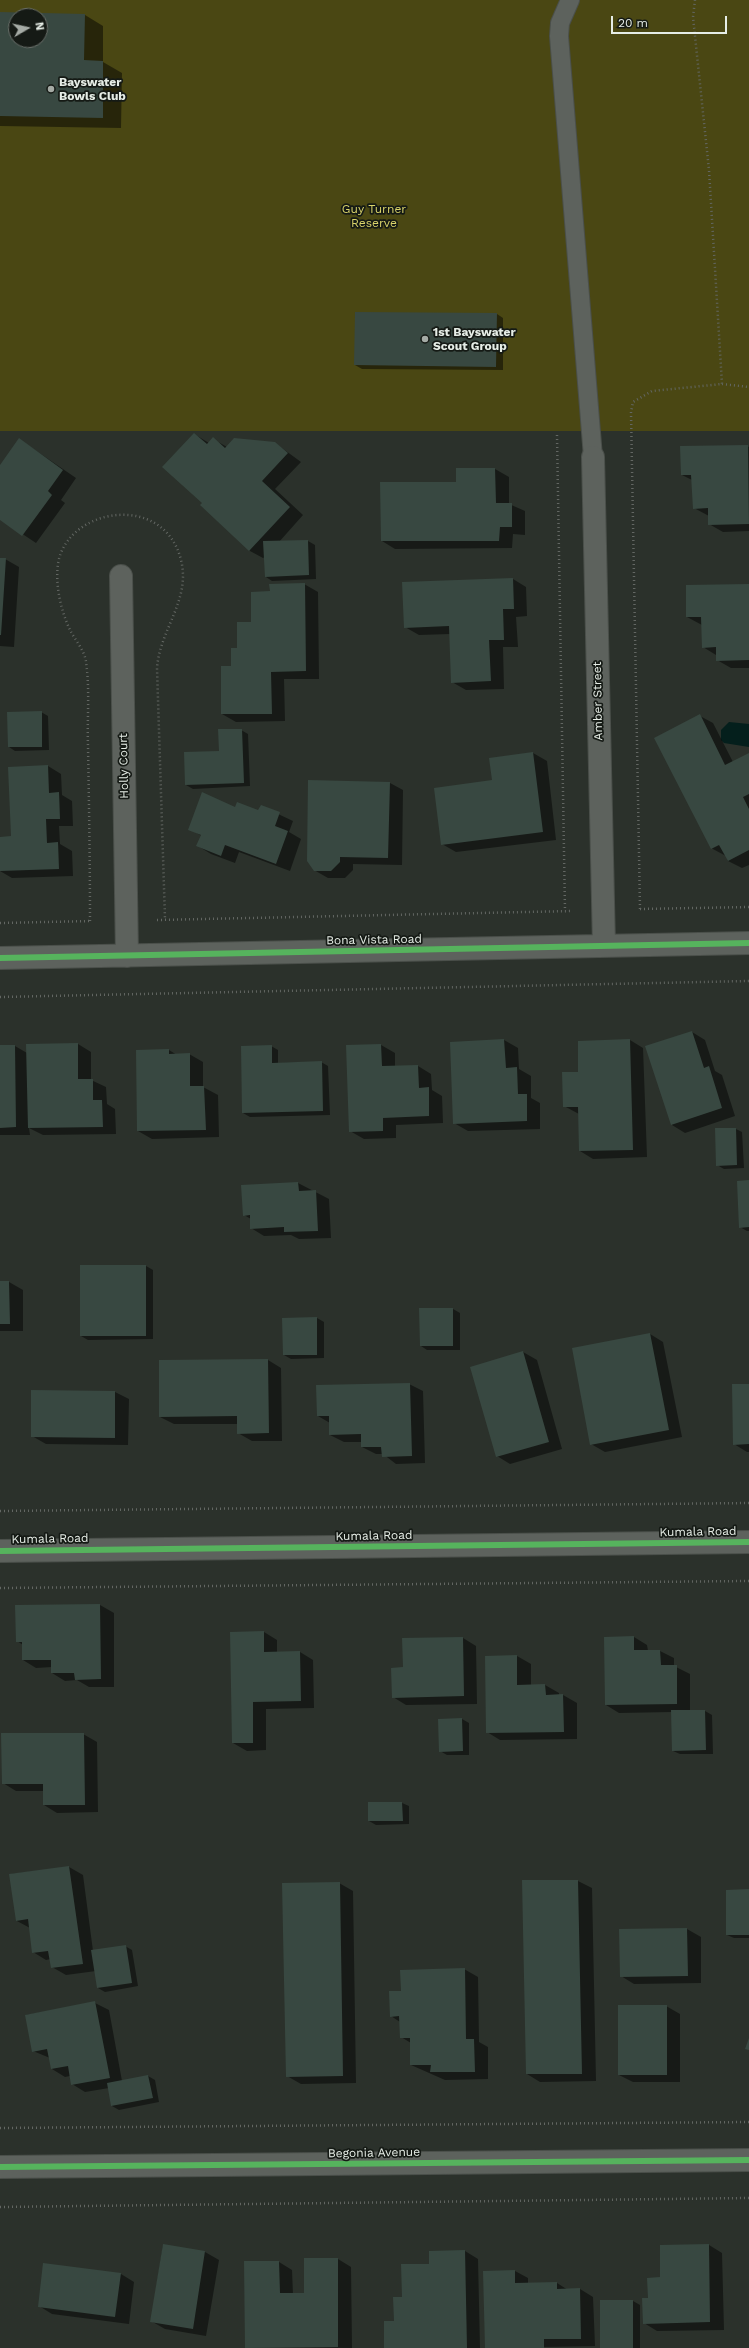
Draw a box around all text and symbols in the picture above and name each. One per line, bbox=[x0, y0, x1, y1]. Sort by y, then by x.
north arrow bbox=[8, 8, 48, 48]
scale bar bbox=[613, 8, 729, 34]
text: 20 m bbox=[618, 16, 648, 30]
text: N bbox=[32, 21, 46, 31]
place label: Bayswater Bowls Club bbox=[59, 75, 126, 103]
marker: Bayswater Bowls Club bbox=[46, 84, 56, 94]
park label: Guy Turner Reserve bbox=[342, 202, 406, 230]
place label: 1st Bayswater Scout Group bbox=[433, 325, 516, 353]
marker: 1st Bayswater Scout Group bbox=[420, 334, 430, 344]
street label: Amber Street bbox=[590, 661, 606, 741]
street label: Holly Court bbox=[116, 733, 132, 799]
street label: Bona Vista Road bbox=[326, 932, 422, 948]
street label: Kumala Road bbox=[659, 1524, 737, 1540]
street label: Kumala Road bbox=[335, 1528, 413, 1544]
street label: Kumala Road bbox=[11, 1531, 89, 1547]
street label: Begonia Avenue bbox=[328, 2145, 420, 2161]

